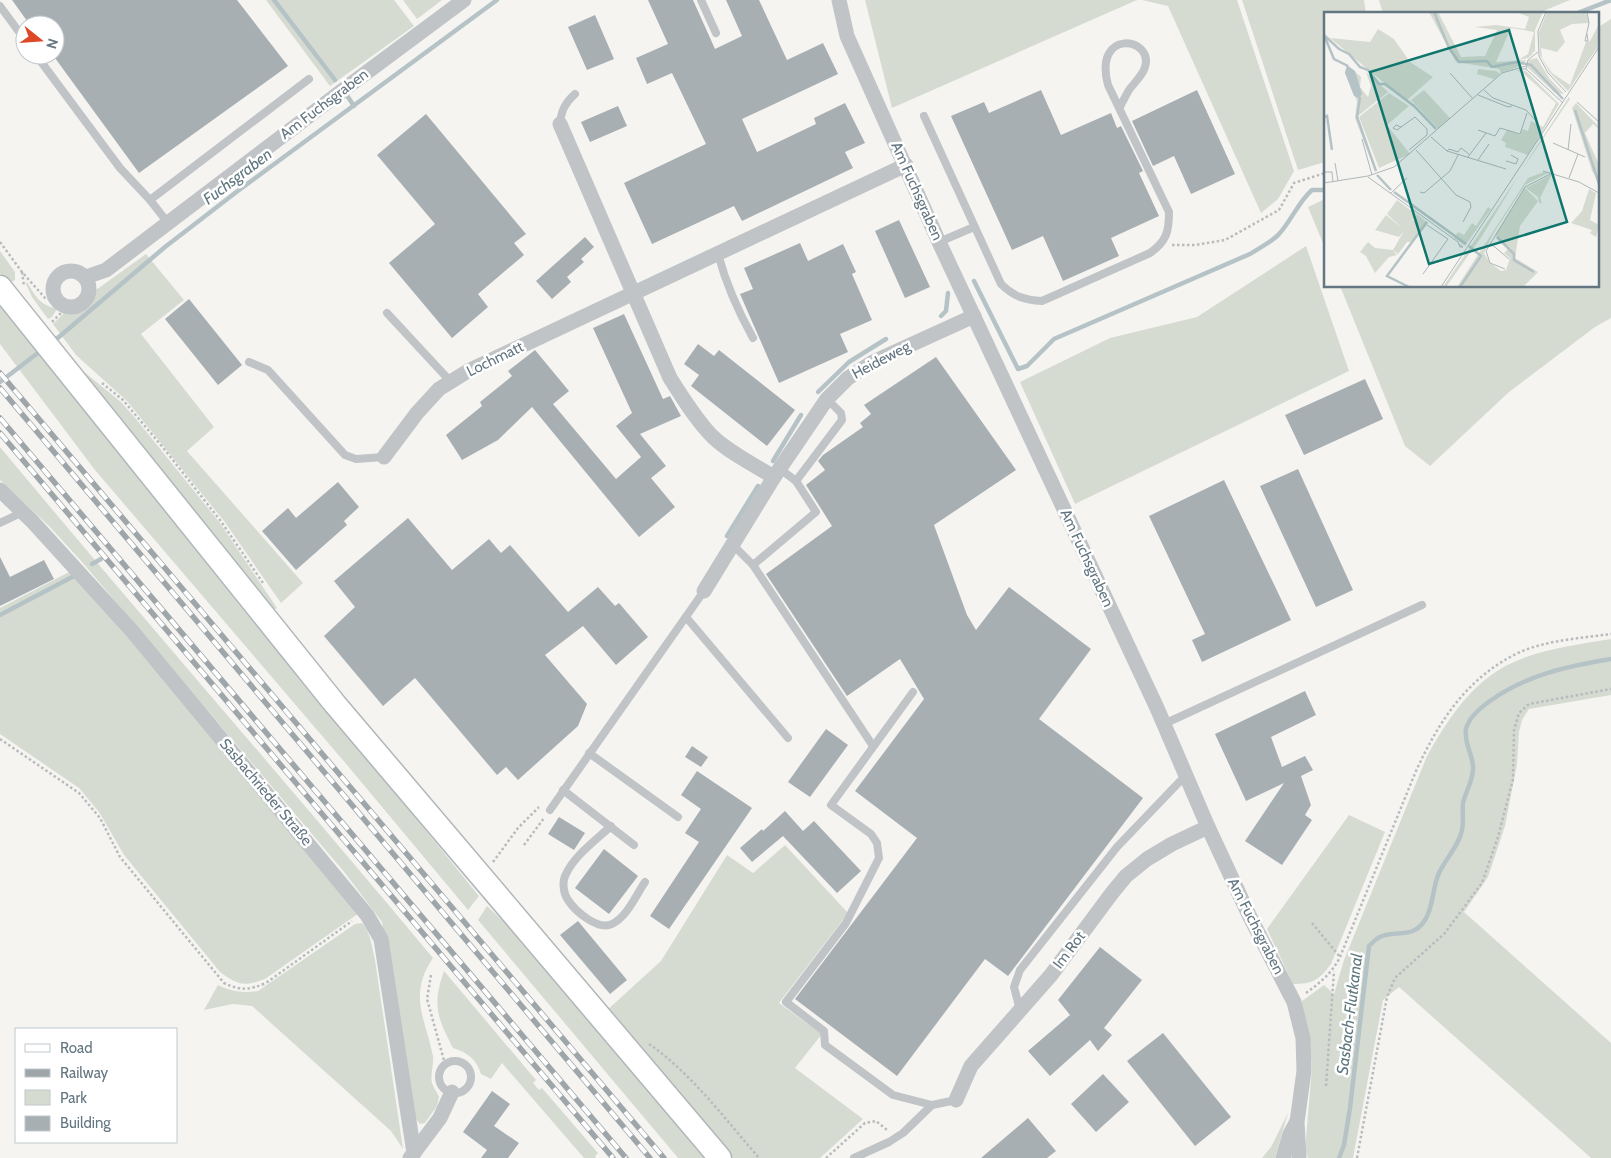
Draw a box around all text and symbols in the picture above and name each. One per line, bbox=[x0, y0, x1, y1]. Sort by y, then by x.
inset map bbox=[1324, 12, 1598, 288]
north arrow bbox=[15, 15, 65, 65]
text: N bbox=[42, 36, 62, 51]
street label: Am Fuchsgraben bbox=[276, 65, 372, 143]
street label: Am Fuchsgraben bbox=[887, 139, 947, 243]
water label: Fuchsgraben bbox=[199, 144, 275, 208]
street label: Heideweg bbox=[849, 337, 914, 383]
street label: Lochmatt bbox=[464, 338, 526, 380]
street label: Am Fuchsgraben bbox=[1057, 506, 1117, 610]
street label: Sasbachrieder Straße bbox=[216, 735, 316, 849]
street label: Am Fuchsgraben bbox=[1224, 875, 1288, 977]
street label: Im Rot bbox=[1049, 928, 1089, 972]
water label: Sasbach-Flutkanal bbox=[1333, 952, 1366, 1076]
legend bbox=[15, 1028, 178, 1143]
text: Road bbox=[60, 1039, 93, 1057]
text: Railway bbox=[60, 1064, 109, 1082]
text: Park bbox=[60, 1089, 87, 1107]
text: Building bbox=[60, 1114, 111, 1132]

